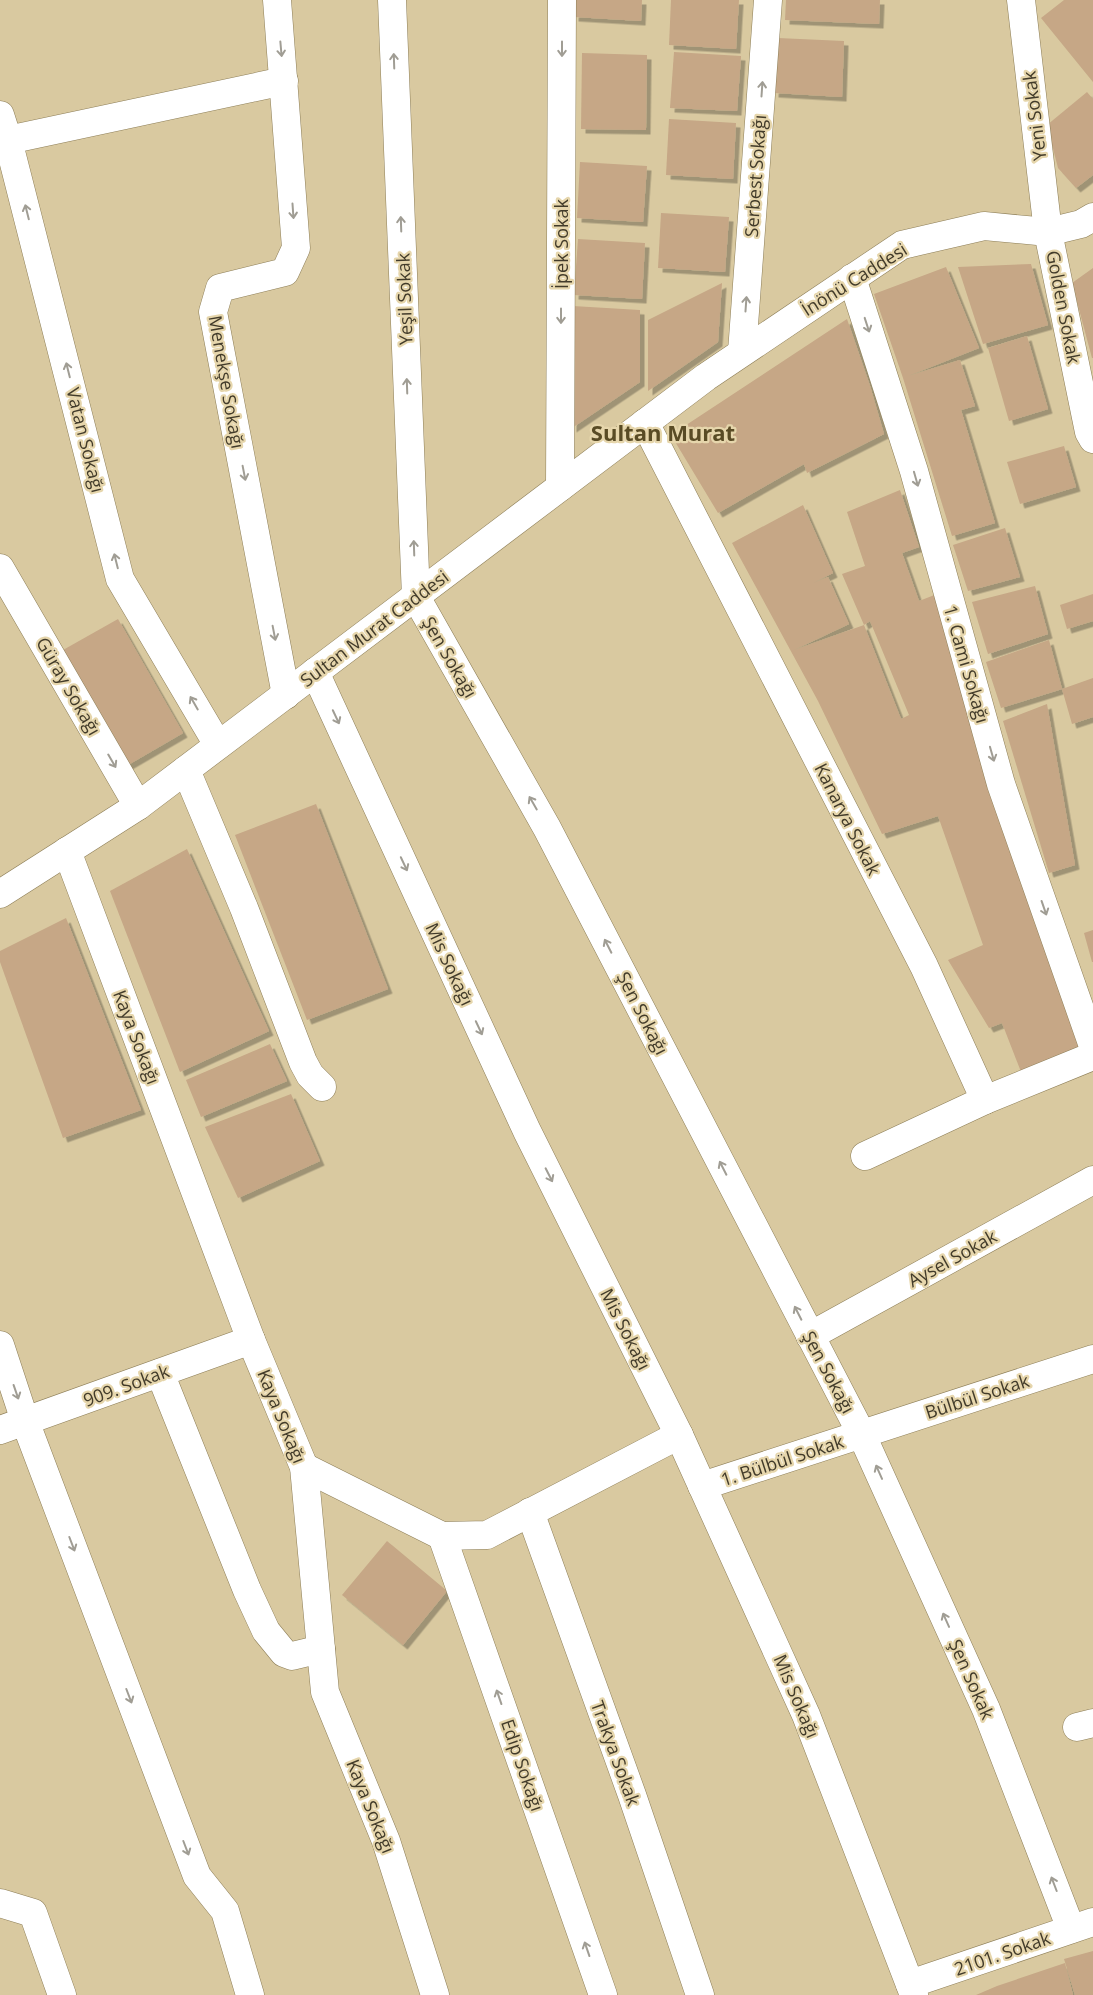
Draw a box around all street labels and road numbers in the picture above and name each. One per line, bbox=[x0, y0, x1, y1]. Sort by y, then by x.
street label: Yeni Sokak bbox=[1017, 69, 1051, 162]
street label: Serbest Sokağı bbox=[739, 114, 771, 238]
street label: İpek Sokak bbox=[549, 199, 573, 289]
street label: İnönü Caddesi bbox=[797, 237, 911, 321]
street label: Golden Sokak bbox=[1041, 248, 1087, 366]
street label: Yeşil Sokak bbox=[390, 252, 418, 345]
street label: Menekşe Sokağı bbox=[203, 314, 251, 450]
street label: Vatan Sokağı bbox=[61, 385, 111, 495]
street label: Sultan Murat Caddesi bbox=[295, 564, 453, 692]
street label: 1. Cami Sokağı bbox=[939, 602, 995, 726]
street label: Şen Sokağı bbox=[417, 612, 483, 702]
street label: Güray Sokağı bbox=[31, 633, 107, 739]
street label: Kanarya Sokak bbox=[809, 759, 887, 880]
street label: Mis Sokağı bbox=[420, 919, 480, 1009]
street label: Şen Sokağı bbox=[612, 967, 674, 1059]
street label: Kaya Sokağı bbox=[108, 986, 166, 1088]
street label: Aysel Sokak bbox=[903, 1224, 1001, 1292]
street label: Mis Sokağı bbox=[595, 1284, 657, 1374]
street label: Şen Sokağı bbox=[797, 1327, 861, 1417]
street label: 909. Sokak bbox=[80, 1358, 173, 1412]
street label: Kaya Sokağı bbox=[252, 1366, 312, 1466]
street label: Bülbül Sokak bbox=[922, 1368, 1033, 1424]
street label: 1. Bülbül Sokak bbox=[718, 1429, 847, 1491]
street label: Şen Sokak bbox=[944, 1635, 1001, 1723]
street label: Mis Sokağı bbox=[769, 1651, 825, 1741]
street label: Trakya Sokak bbox=[586, 1697, 646, 1809]
street label: Edip Sokağı bbox=[496, 1716, 550, 1814]
street label: Kaya Sokağı bbox=[341, 1756, 401, 1856]
street label: 2101. Sokak bbox=[951, 1925, 1054, 1981]

